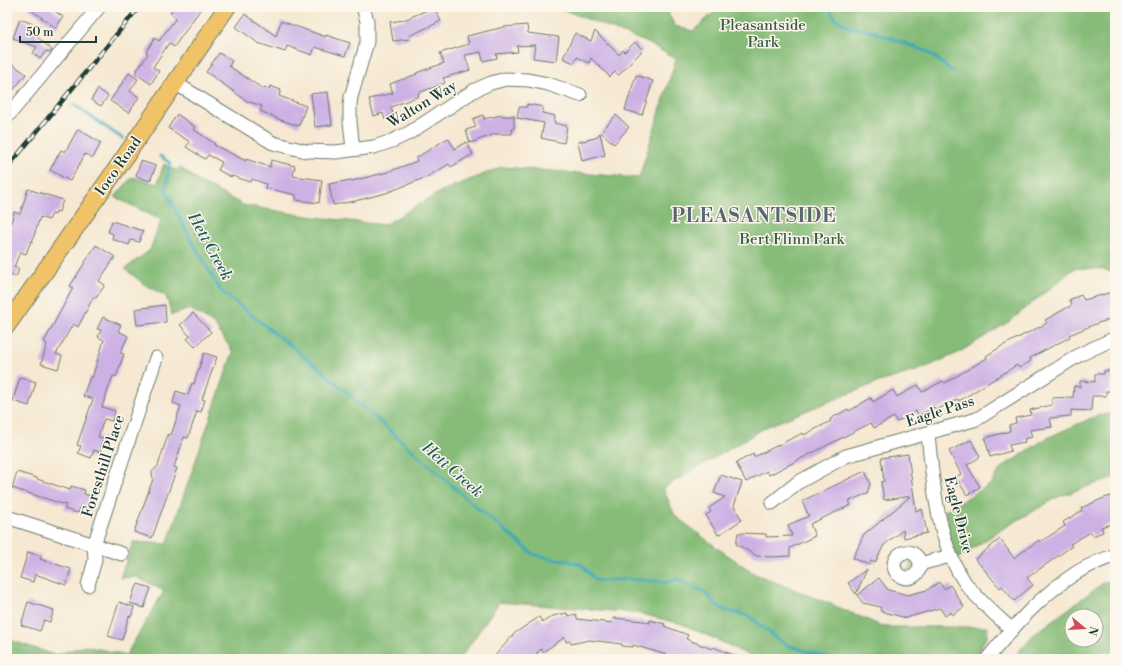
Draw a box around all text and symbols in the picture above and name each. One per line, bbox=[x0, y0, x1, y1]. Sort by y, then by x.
park label: Pleasantside Park bbox=[720, 16, 806, 52]
scale bar bbox=[20, 18, 96, 44]
text: 50 m bbox=[26, 25, 54, 40]
street label: Walton Way bbox=[383, 76, 461, 133]
street label: Ioco Road bbox=[91, 133, 146, 200]
district label: PLEASANTSIDE bbox=[672, 204, 837, 228]
water label: Hett Creek bbox=[183, 208, 237, 284]
park label: Bert Flinn Park bbox=[739, 230, 846, 249]
street label: Eagle Pass bbox=[903, 391, 977, 431]
street label: Foresthill Place bbox=[78, 413, 129, 520]
water label: Hett Creek bbox=[417, 437, 487, 502]
street label: Eagle Drive bbox=[940, 474, 977, 556]
north arrow bbox=[1064, 608, 1104, 648]
text: N bbox=[1084, 624, 1101, 637]

